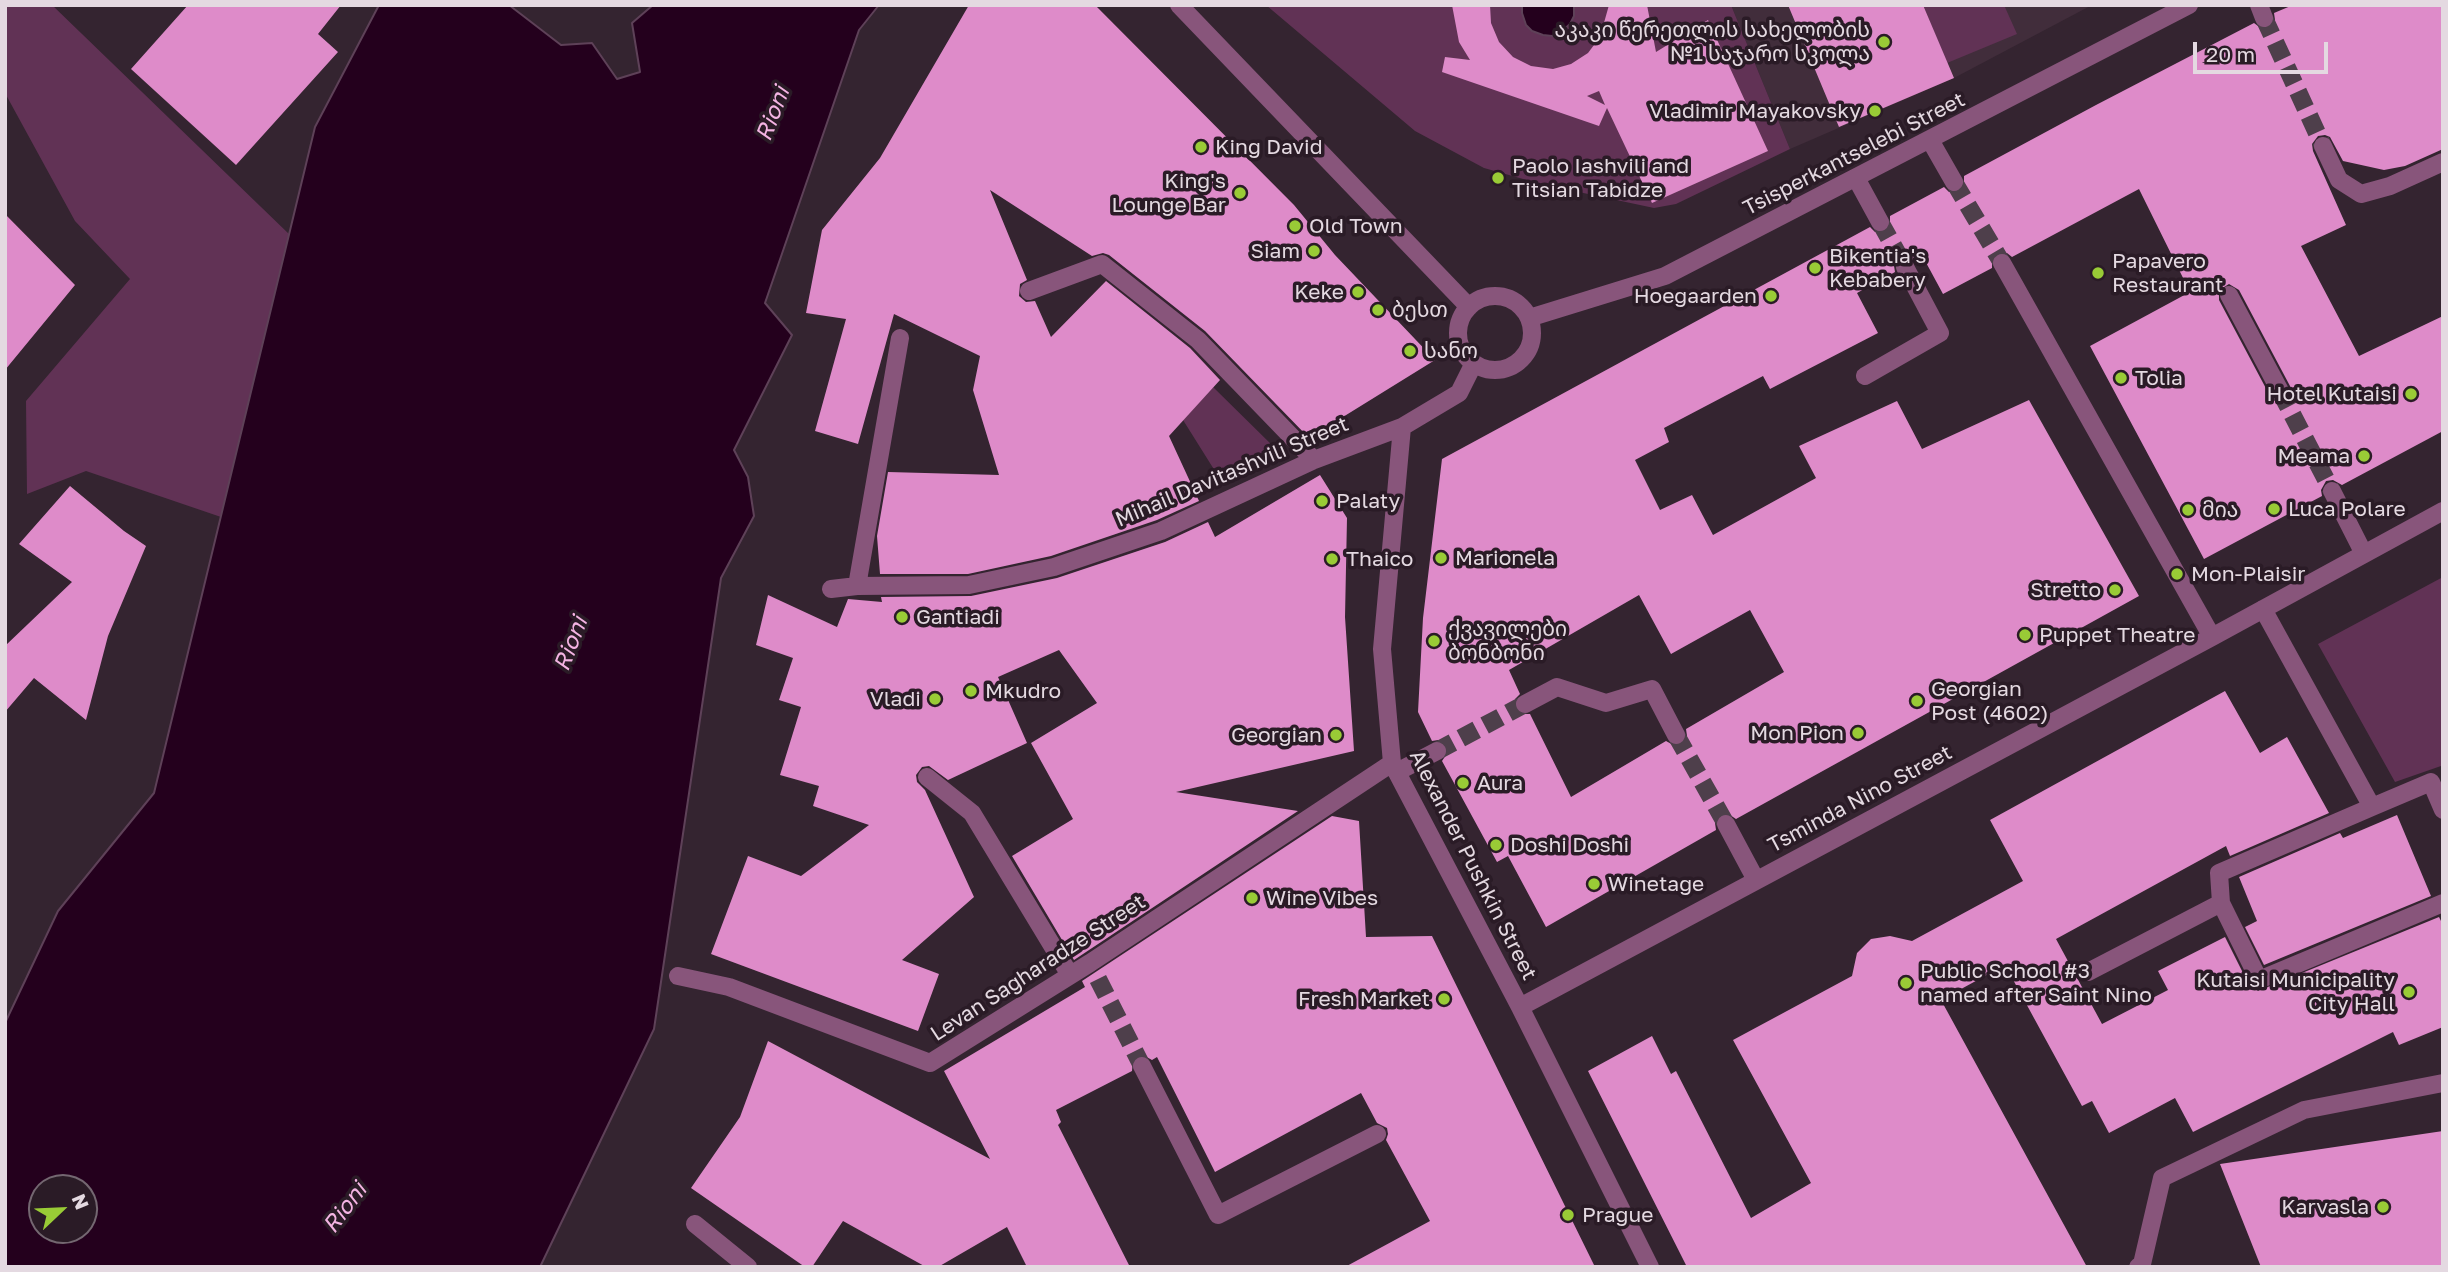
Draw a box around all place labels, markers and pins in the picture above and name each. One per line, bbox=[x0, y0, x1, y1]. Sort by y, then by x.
place label: აკაკი წერეთლის სახელობის №1 საჯარო სკოლა bbox=[1555, 17, 1870, 67]
marker: აკაკი წერეთლის სახელობის №1 საჯარო სკოლა bbox=[1876, 34, 1892, 50]
place label: Vladimir Mayakovsky bbox=[1649, 98, 1861, 124]
marker: Vladimir Mayakovsky bbox=[1867, 103, 1883, 119]
place label: King David bbox=[1215, 134, 1323, 160]
marker: King David bbox=[1193, 139, 1209, 155]
place label: Paolo Iashvili and Titsian Tabidze bbox=[1512, 153, 1689, 203]
place label: King's Lounge Bar bbox=[1112, 168, 1226, 218]
marker: Paolo Iashvili and Titsian Tabidze bbox=[1490, 170, 1506, 186]
marker: King's Lounge Bar bbox=[1232, 185, 1248, 201]
place label: Old Town bbox=[1309, 213, 1403, 239]
marker: Old Town bbox=[1287, 218, 1303, 234]
place label: Siam bbox=[1250, 238, 1300, 264]
marker: Siam bbox=[1306, 243, 1322, 259]
place label: Bikentia's Kebabery bbox=[1829, 243, 1926, 293]
place label: Papavero Restaurant bbox=[2112, 248, 2223, 298]
marker: Bikentia's Kebabery bbox=[1807, 260, 1823, 276]
marker: Papavero Restaurant bbox=[2090, 265, 2106, 281]
place label: Keke bbox=[1294, 279, 1344, 305]
place label: Hoegaarden bbox=[1634, 283, 1757, 309]
marker: Keke bbox=[1350, 284, 1366, 300]
marker: Hoegaarden bbox=[1763, 288, 1779, 304]
place label: ბესთ bbox=[1392, 297, 1448, 323]
marker: ბესთ bbox=[1370, 302, 1386, 318]
place label: სანო bbox=[1424, 338, 1478, 364]
marker: სანო bbox=[1402, 343, 1418, 359]
place label: Tolia bbox=[2135, 365, 2183, 391]
marker: Tolia bbox=[2113, 370, 2129, 386]
place label: Hotel Kutaisi bbox=[2266, 381, 2397, 407]
marker: Hotel Kutaisi bbox=[2403, 386, 2419, 402]
place label: Meama bbox=[2277, 443, 2350, 469]
marker: Meama bbox=[2356, 448, 2372, 464]
place label: Palaty bbox=[1336, 488, 1400, 514]
marker: Palaty bbox=[1314, 493, 1330, 509]
place label: Luca Polare bbox=[2288, 496, 2406, 522]
place label: მია bbox=[2202, 497, 2238, 523]
marker: Luca Polare bbox=[2266, 501, 2282, 517]
marker: მია bbox=[2180, 502, 2196, 518]
place label: Marionela bbox=[1455, 545, 1555, 571]
place label: Thaico bbox=[1346, 546, 1413, 572]
marker: Marionela bbox=[1433, 550, 1449, 566]
marker: Thaico bbox=[1324, 551, 1340, 567]
place label: Mon-Plaisir bbox=[2191, 561, 2305, 587]
marker: Mon-Plaisir bbox=[2169, 566, 2185, 582]
place label: Stretto bbox=[2030, 577, 2101, 603]
marker: Stretto bbox=[2107, 582, 2123, 598]
place label: Gantiadi bbox=[916, 604, 1000, 630]
marker: Gantiadi bbox=[894, 609, 910, 625]
place label: ქვავილები ბონბონი bbox=[1448, 616, 1567, 666]
place label: Puppet Theatre bbox=[2039, 622, 2195, 648]
marker: Puppet Theatre bbox=[2017, 627, 2033, 643]
marker: ქვავილები ბონბონი bbox=[1426, 633, 1442, 649]
place label: Georgian Post (4602) bbox=[1931, 676, 2049, 726]
place label: Mkudro bbox=[985, 678, 1061, 704]
marker: Mkudro bbox=[963, 683, 979, 699]
place label: Vladi bbox=[870, 686, 921, 712]
marker: Vladi bbox=[927, 691, 943, 707]
marker: Georgian Post (4602) bbox=[1909, 693, 1925, 709]
place label: Mon Pion bbox=[1750, 720, 1844, 746]
place label: Georgian bbox=[1231, 722, 1322, 748]
marker: Mon Pion bbox=[1850, 725, 1866, 741]
marker: Georgian bbox=[1328, 727, 1344, 743]
place label: Aura bbox=[1477, 770, 1523, 796]
marker: Aura bbox=[1455, 775, 1471, 791]
place label: Doshi Doshi bbox=[1510, 832, 1629, 858]
marker: Doshi Doshi bbox=[1488, 837, 1504, 853]
place label: Winetage bbox=[1608, 871, 1704, 897]
marker: Winetage bbox=[1586, 876, 1602, 892]
place label: Wine Vibes bbox=[1266, 885, 1378, 911]
marker: Wine Vibes bbox=[1244, 890, 1260, 906]
place label: Public School #3 named after Saint Nino bbox=[1920, 958, 2152, 1008]
place label: Kutaisi Municipality City Hall bbox=[2196, 967, 2395, 1017]
marker: Public School #3 named after Saint Nino bbox=[1898, 975, 1914, 991]
marker: Kutaisi Municipality City Hall bbox=[2401, 984, 2417, 1000]
place label: Fresh Market bbox=[1298, 986, 1430, 1012]
marker: Fresh Market bbox=[1436, 991, 1452, 1007]
place label: Karvasla bbox=[2281, 1194, 2369, 1220]
marker: Karvasla bbox=[2375, 1199, 2391, 1215]
place label: Prague bbox=[1582, 1202, 1653, 1228]
marker: Prague bbox=[1560, 1207, 1576, 1223]

